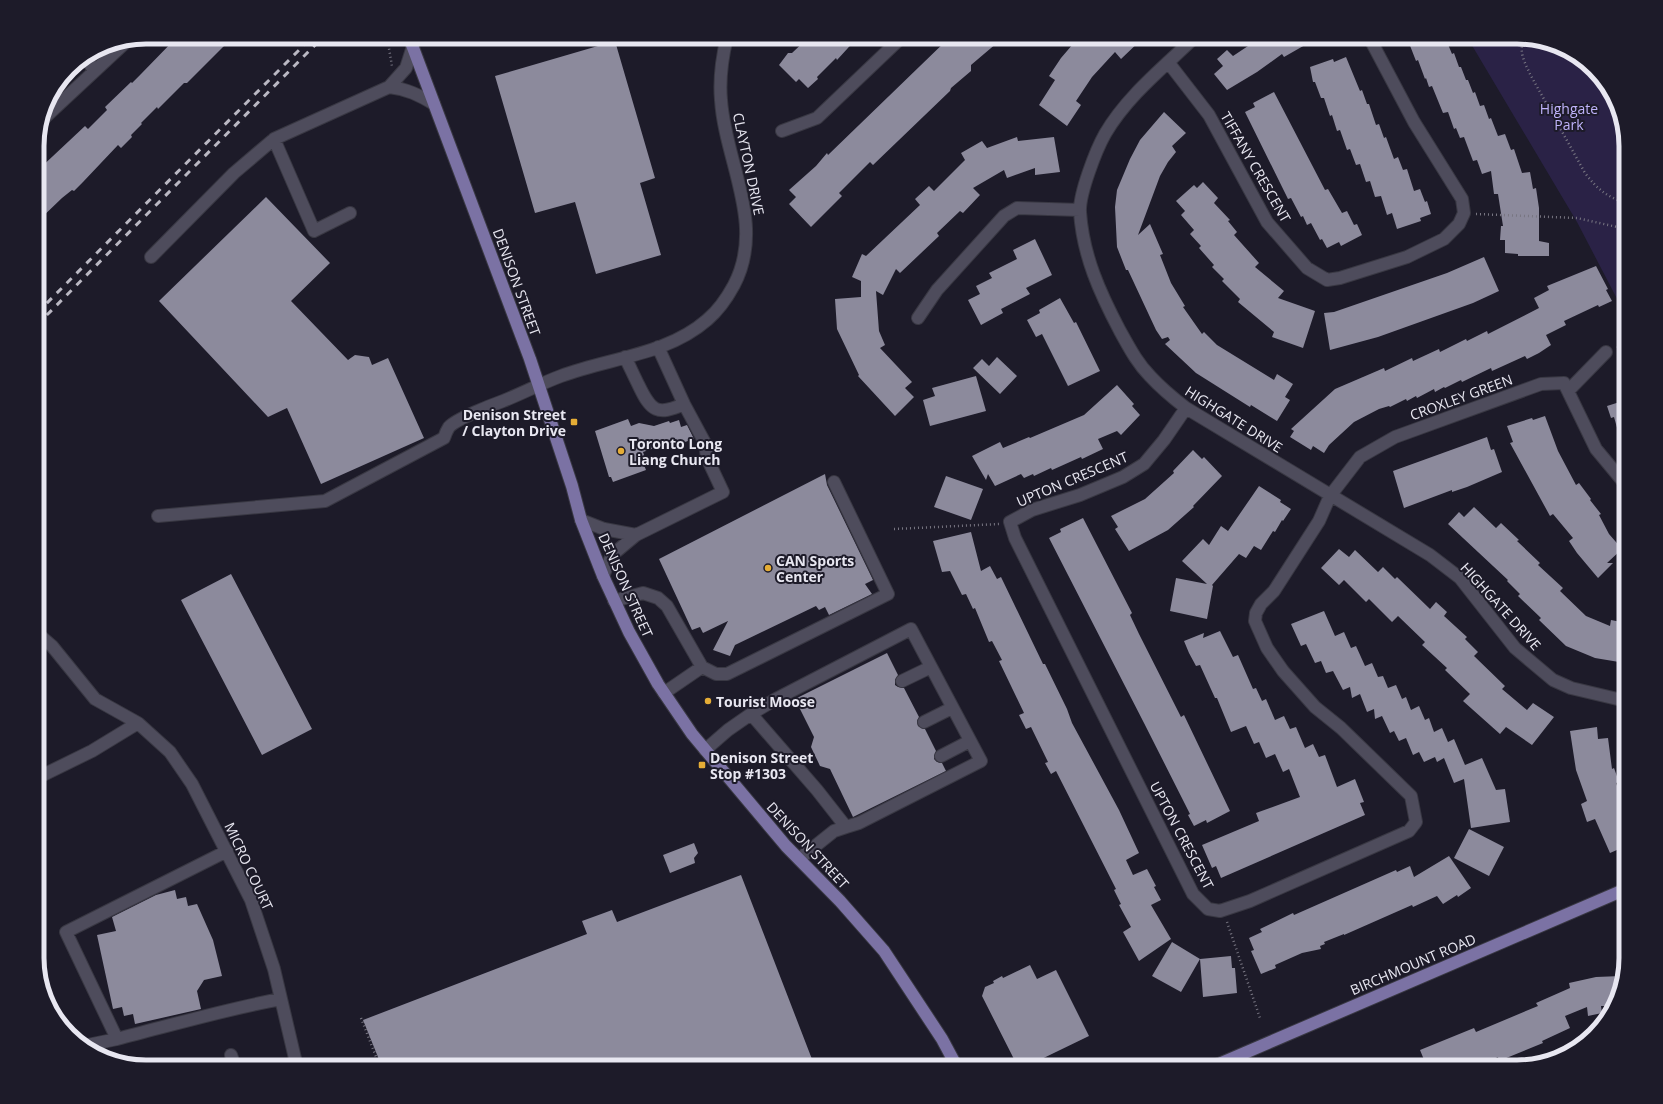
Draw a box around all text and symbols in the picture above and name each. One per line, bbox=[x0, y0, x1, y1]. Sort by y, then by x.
park label: Highgate Park bbox=[1540, 99, 1598, 134]
street label: TIFFANY CRESCENT bbox=[1217, 108, 1296, 226]
street label: CLAYTON DRIVE bbox=[729, 111, 769, 217]
street label: DENISON STREET bbox=[489, 226, 545, 338]
street label: CROXLEY GREEN bbox=[1407, 370, 1515, 424]
street label: HIGHGATE DRIVE bbox=[1182, 381, 1286, 457]
place label: Denison Street / Clayton Drive bbox=[462, 405, 566, 440]
marker: Denison Street / Clayton Drive bbox=[569, 417, 579, 427]
place label: Toronto Long Liang Church bbox=[629, 434, 722, 469]
marker: Toronto Long Liang Church bbox=[616, 446, 626, 456]
street label: UPTON CRESCENT bbox=[1013, 447, 1131, 511]
street label: DENISON STREET bbox=[594, 530, 658, 640]
place label: CAN Sports Center bbox=[776, 551, 854, 586]
street label: HIGHGATE DRIVE bbox=[1457, 558, 1545, 654]
marker: CAN Sports Center bbox=[763, 563, 773, 573]
place label: Tourist Moose bbox=[716, 692, 815, 711]
marker: Tourist Moose bbox=[703, 696, 713, 706]
place label: Denison Street Stop #1303 bbox=[710, 748, 813, 783]
marker: Denison Street Stop #1303 bbox=[697, 760, 707, 770]
street label: UPTON CRESCENT bbox=[1146, 778, 1218, 892]
street label: DENISON STREET bbox=[763, 797, 853, 893]
street label: MICRO COURT bbox=[220, 819, 278, 913]
street label: BIRCHMOUNT ROAD bbox=[1347, 929, 1479, 999]

